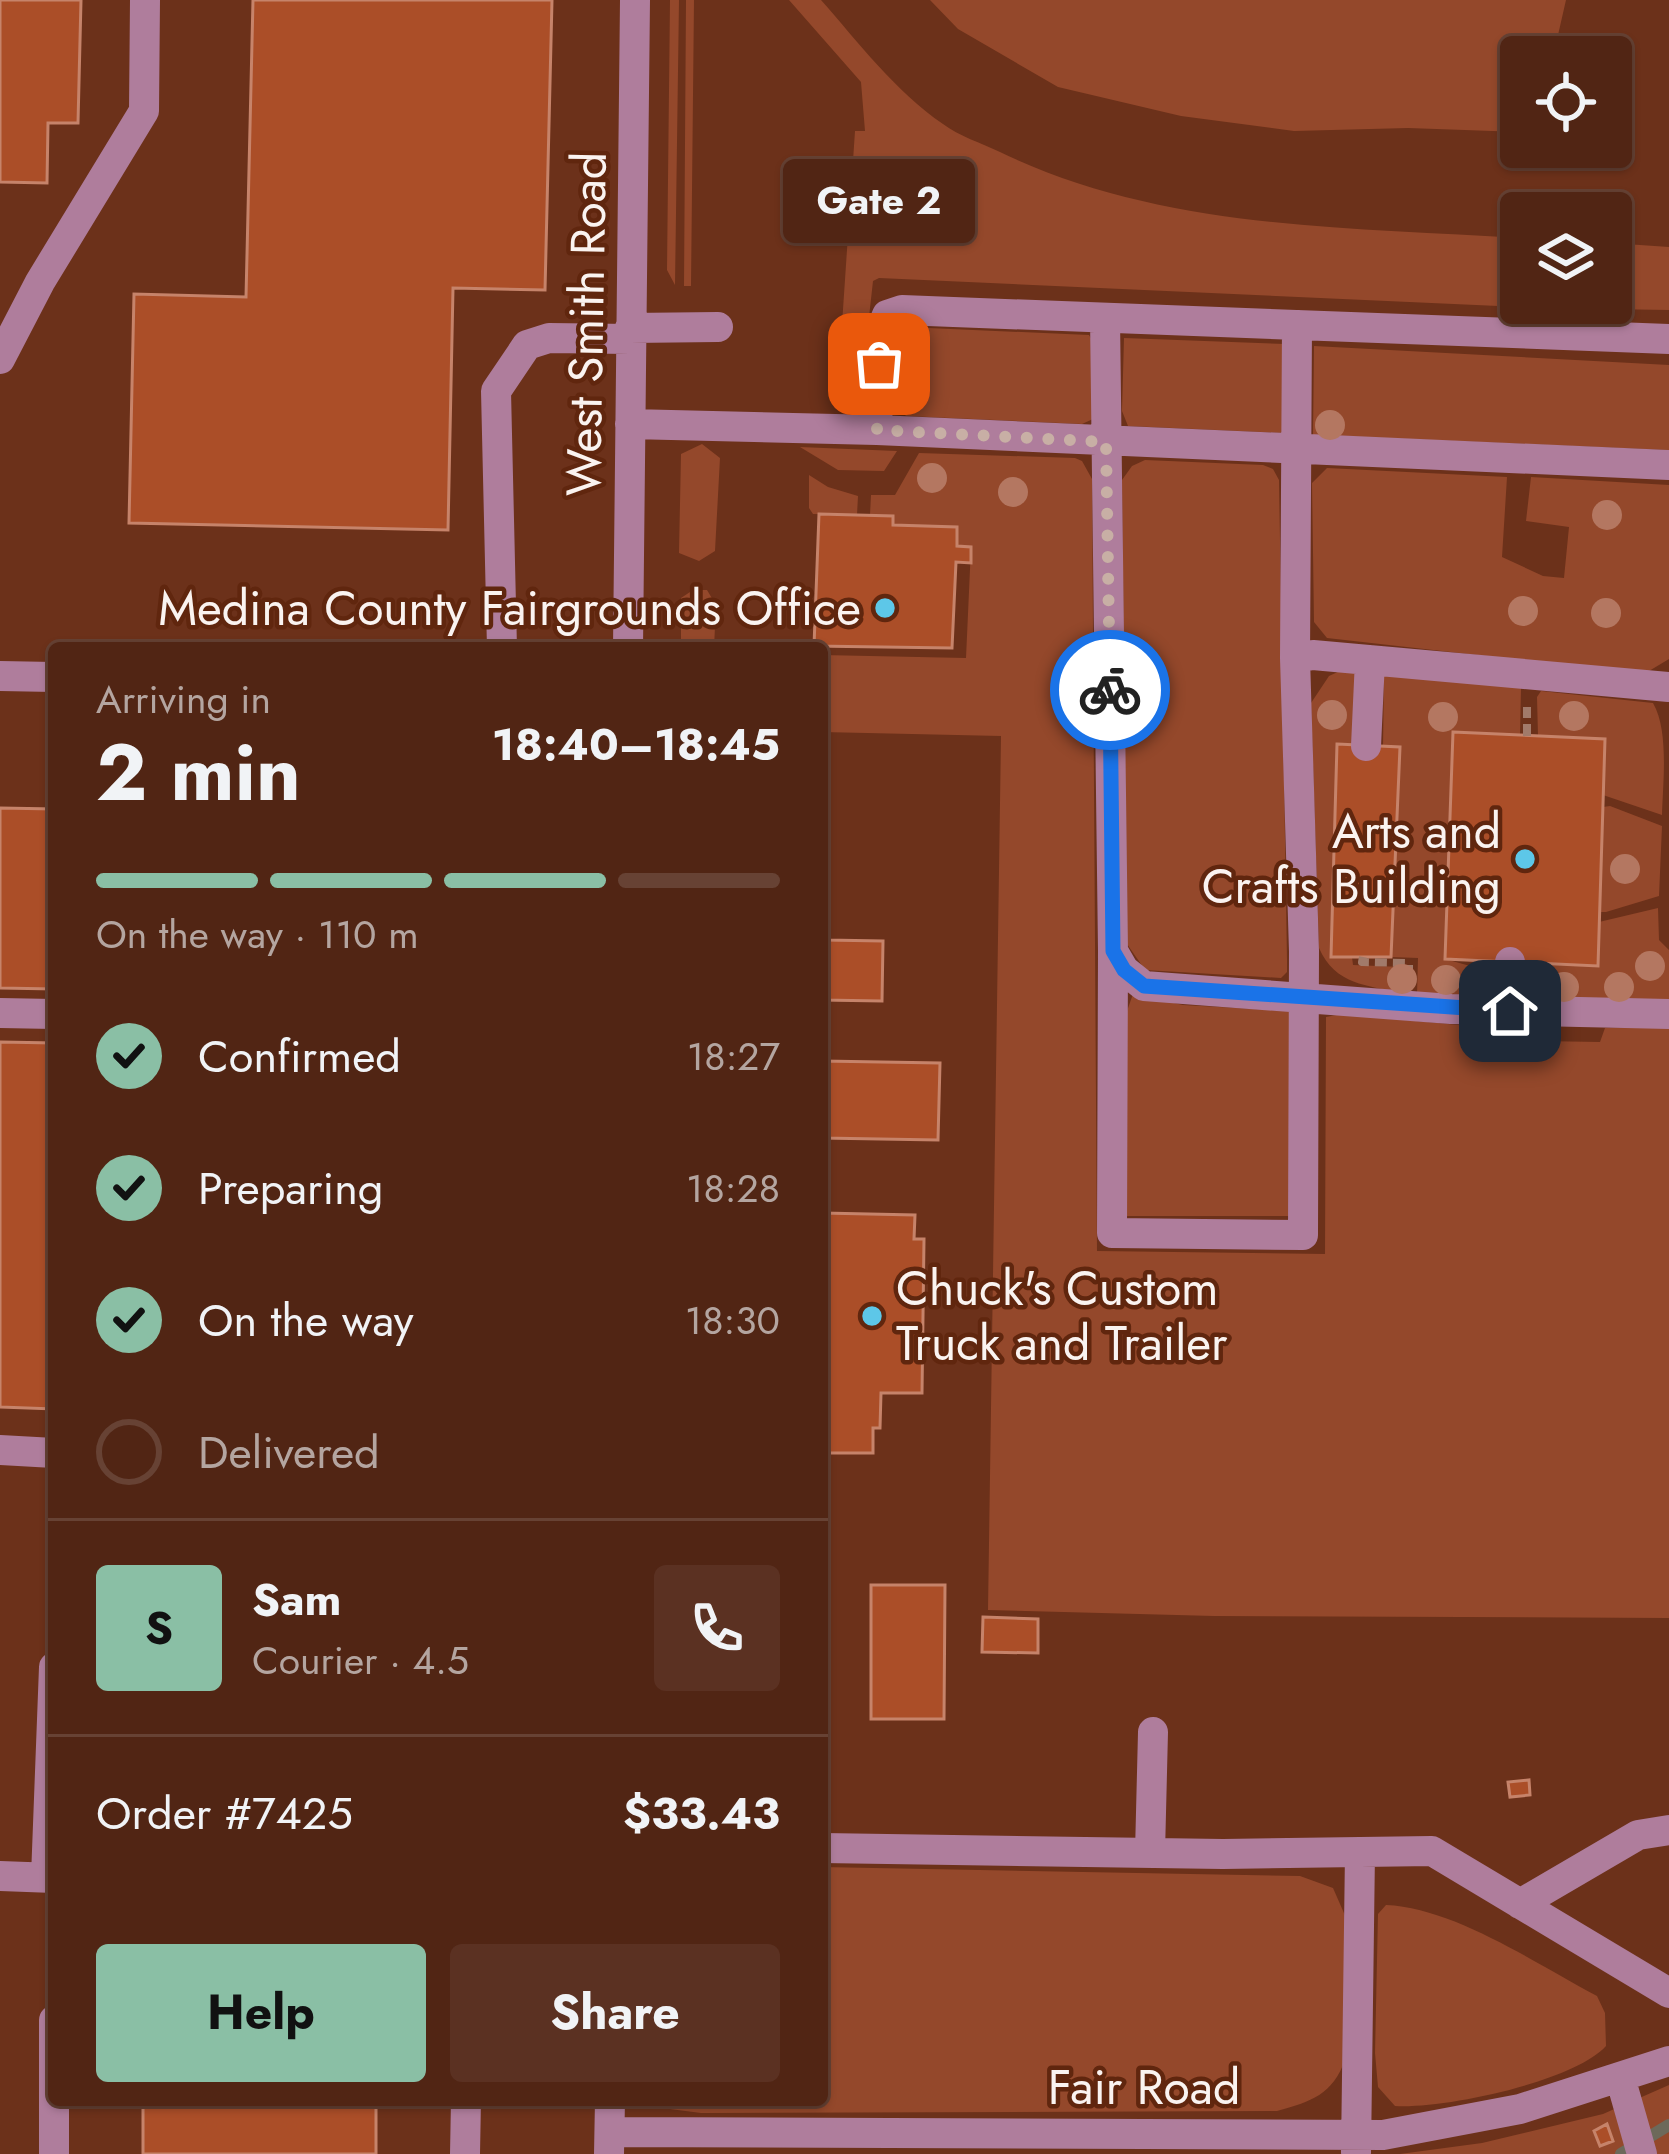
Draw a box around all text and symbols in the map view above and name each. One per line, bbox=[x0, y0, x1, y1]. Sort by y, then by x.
map controls bbox=[1500, 36, 1632, 324]
button: locate bbox=[1500, 36, 1632, 168]
street label: West Smith Road bbox=[549, 151, 624, 497]
callout: Gate 2 bbox=[783, 160, 975, 244]
text: Gate 2 bbox=[817, 172, 941, 229]
button: layers bbox=[1500, 192, 1632, 324]
pin bbox=[828, 313, 930, 415]
icon: bag bbox=[846, 331, 912, 397]
place label: Medina County Fairgrounds Office bbox=[158, 574, 861, 643]
marker: Medina County Fairgrounds Office bbox=[872, 595, 898, 621]
courier bbox=[1050, 630, 1170, 750]
icon: bike bbox=[1077, 657, 1143, 723]
text: Arriving in bbox=[96, 671, 271, 728]
text: 18:40–18:45 bbox=[492, 712, 780, 777]
text: 2 min bbox=[96, 717, 301, 829]
place label: Arts and Crafts Building bbox=[1202, 797, 1501, 921]
marker: Arts and Crafts Building bbox=[1512, 846, 1538, 872]
text: On the way · 110 m bbox=[96, 906, 419, 963]
pin bbox=[1459, 960, 1561, 1062]
icon: home bbox=[1477, 978, 1543, 1044]
icon: check bbox=[96, 1023, 162, 1089]
text: Confirmed bbox=[198, 1024, 401, 1089]
text: 18:27 bbox=[687, 1028, 780, 1085]
icon: check bbox=[96, 1155, 162, 1221]
text: Preparing bbox=[198, 1156, 383, 1221]
text: 18:28 bbox=[686, 1160, 780, 1217]
place label: Chuck's Custom Truck and Trailer bbox=[896, 1254, 1228, 1378]
icon: check bbox=[96, 1287, 162, 1353]
text: On the way bbox=[198, 1288, 414, 1353]
text: 18:30 bbox=[685, 1292, 780, 1349]
marker: Chuck's Custom Truck and Trailer bbox=[859, 1303, 885, 1329]
text: Delivered bbox=[198, 1420, 380, 1485]
button: phone bbox=[654, 1565, 780, 1691]
text: Sam bbox=[252, 1567, 341, 1632]
text: S bbox=[145, 1595, 173, 1660]
text: Courier · 4.5 bbox=[252, 1632, 469, 1689]
text: Order #7425 bbox=[96, 1781, 353, 1846]
text: $33.43 bbox=[623, 1781, 780, 1846]
button: Help bbox=[96, 1944, 426, 2082]
button: Share bbox=[450, 1944, 780, 2082]
street label: Fair Road bbox=[1048, 2053, 1240, 2122]

